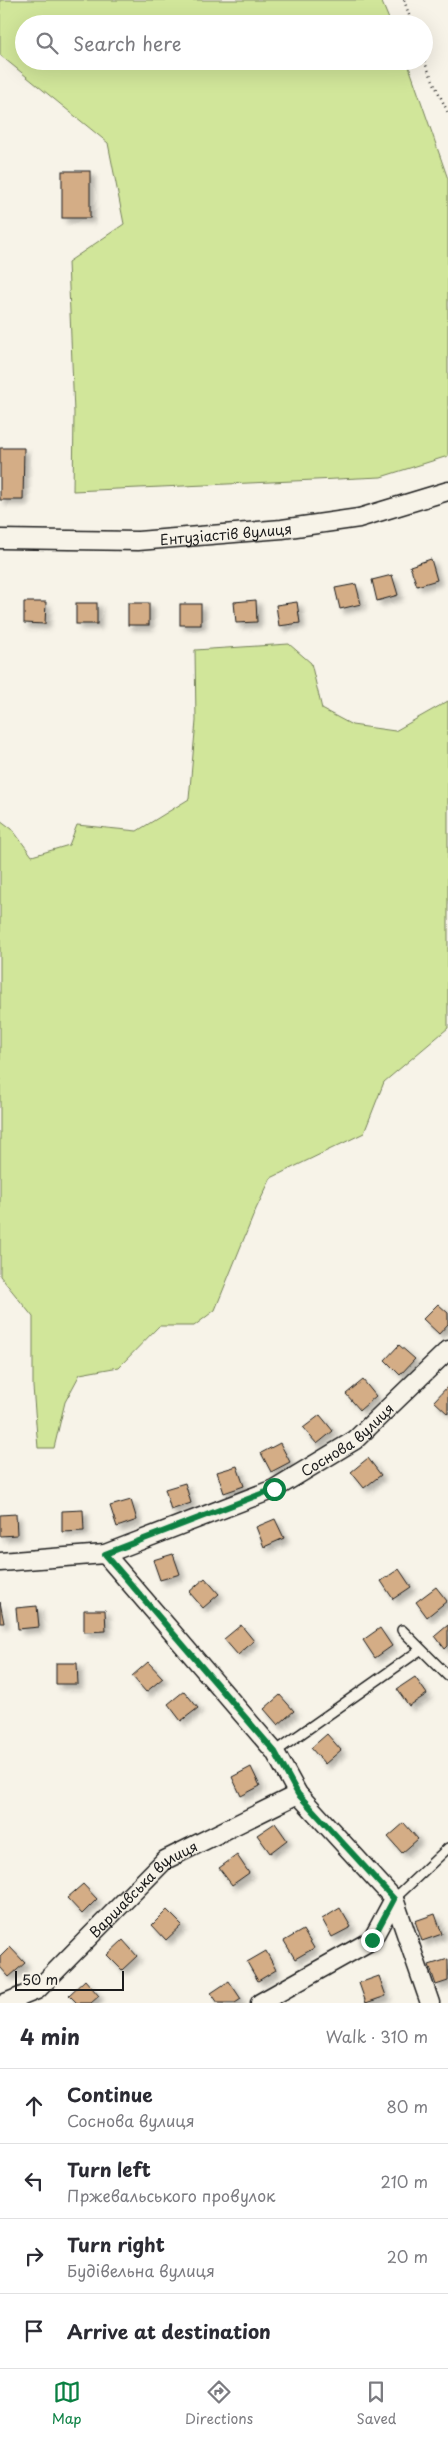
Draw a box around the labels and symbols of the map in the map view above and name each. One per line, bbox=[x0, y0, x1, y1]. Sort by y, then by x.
street label: Ентузіастів вулиця bbox=[159, 517, 293, 550]
street label: Соснова вулиця bbox=[297, 1398, 398, 1481]
route start bbox=[263, 1478, 286, 1501]
street label: Варшавська вулиця bbox=[84, 1835, 201, 1942]
route end bbox=[361, 1929, 384, 1952]
scale bar bbox=[15, 1968, 124, 1991]

